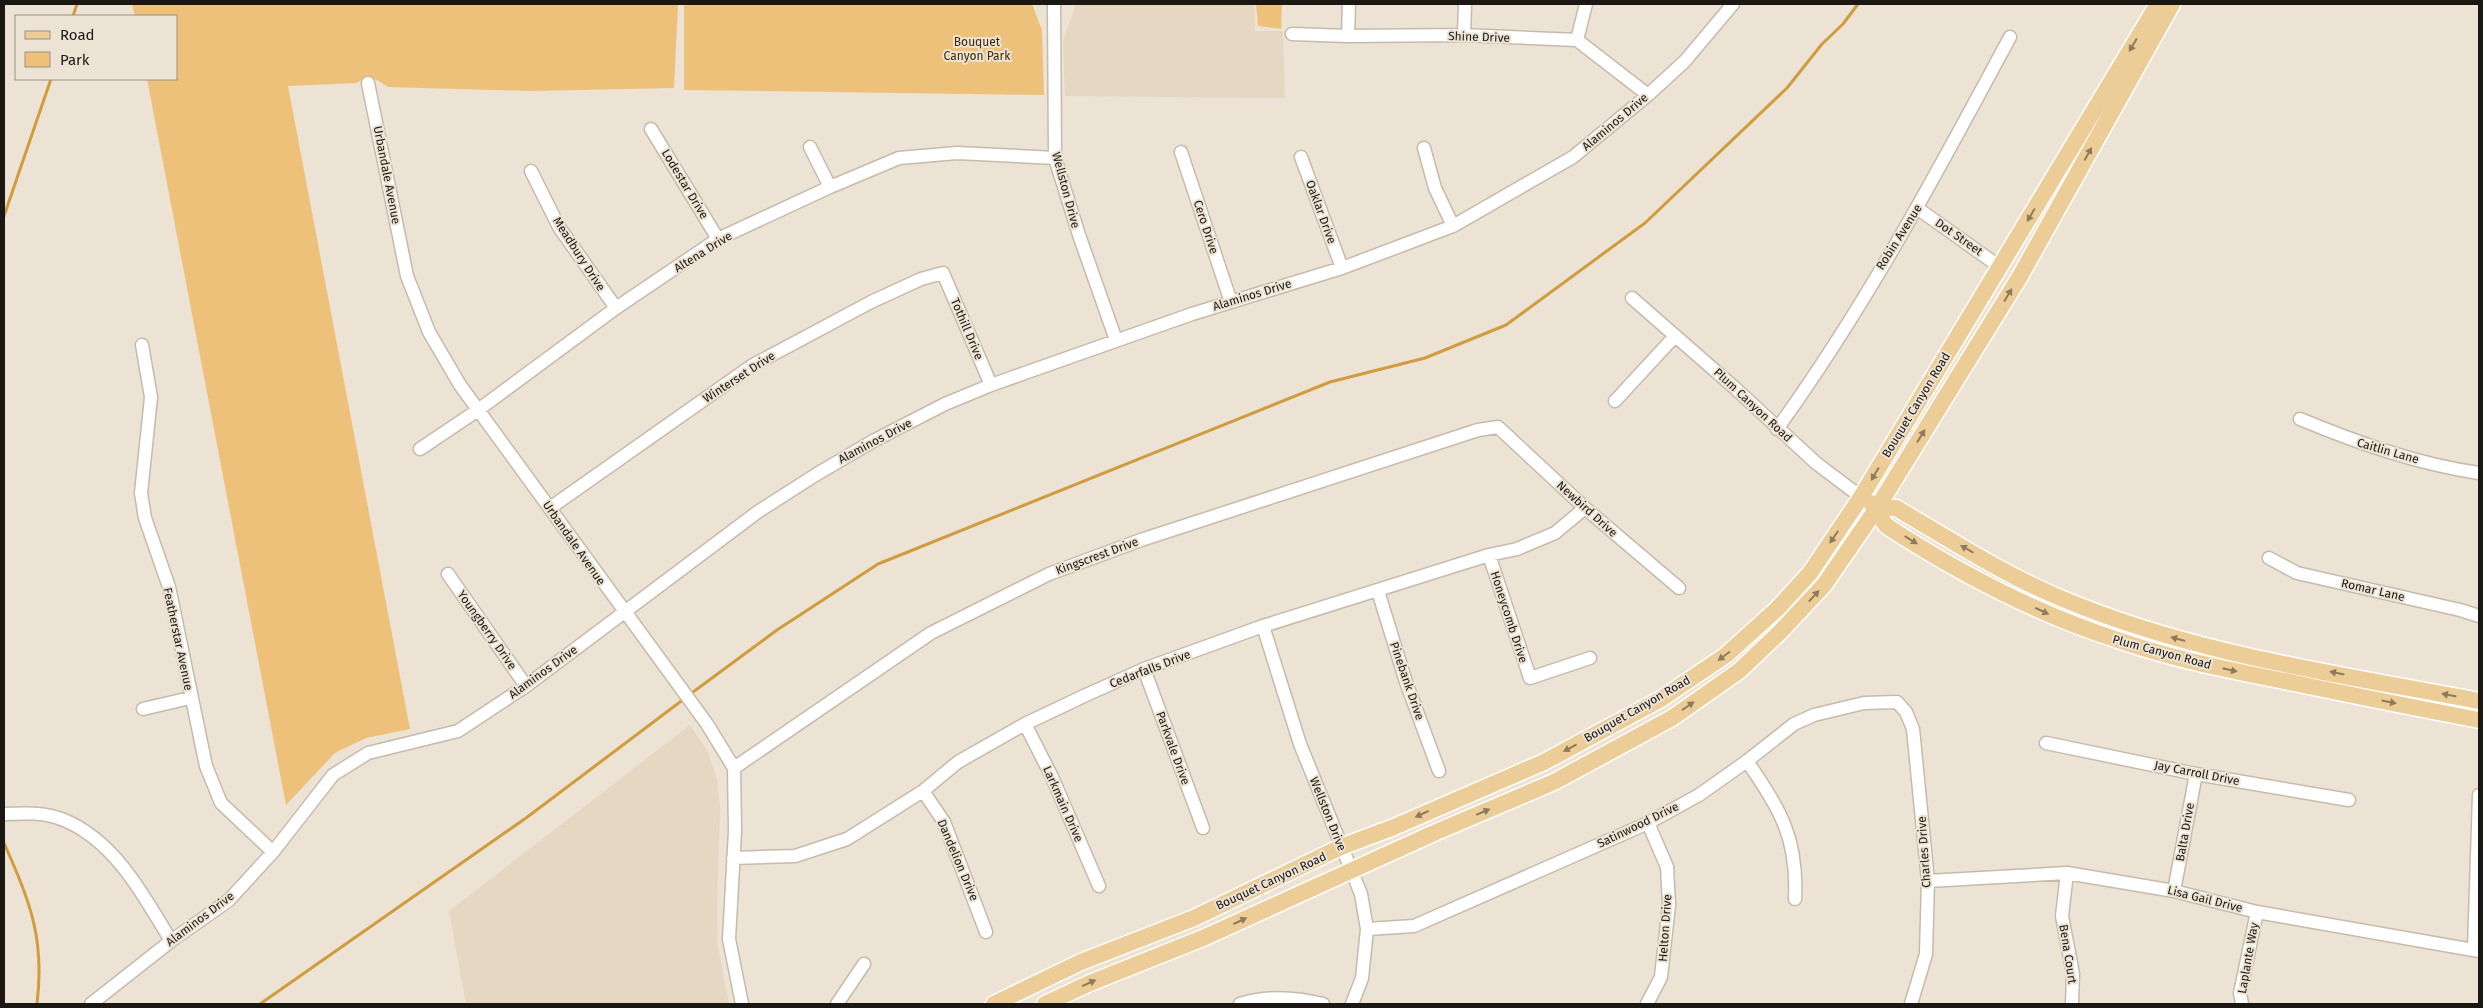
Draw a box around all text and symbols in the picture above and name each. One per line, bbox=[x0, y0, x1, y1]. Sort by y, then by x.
legend bbox=[15, 15, 178, 80]
text: Road bbox=[60, 26, 95, 44]
street label: Shine Drive bbox=[1448, 29, 1510, 45]
park label: Bouquet Canyon Park bbox=[944, 35, 1011, 63]
one-way arrow bbox=[2129, 39, 2138, 52]
text: Park bbox=[60, 51, 90, 69]
street label: Alaminos Drive bbox=[1579, 90, 1651, 154]
street label: Urbandale Avenue bbox=[371, 125, 403, 225]
street label: Lodestar Drive bbox=[659, 147, 711, 221]
one-way arrow bbox=[2084, 147, 2092, 161]
street label: Wellston Drive bbox=[1049, 150, 1083, 230]
street label: Oaklar Drive bbox=[1303, 178, 1339, 246]
street label: Cero Drive bbox=[1191, 198, 1221, 256]
street label: Robin Avenue bbox=[1873, 202, 1925, 272]
one-way arrow bbox=[2026, 208, 2036, 221]
street label: Meadbury Drive bbox=[550, 214, 608, 294]
street label: Dot Street bbox=[1933, 216, 1986, 259]
street label: Altena Drive bbox=[671, 229, 735, 275]
street label: Alaminos Drive bbox=[1211, 276, 1293, 314]
one-way arrow bbox=[2004, 289, 2013, 302]
street label: Tothill Drive bbox=[948, 296, 986, 362]
street label: Winterset Drive bbox=[700, 348, 778, 406]
street label: Bouquet Canyon Road bbox=[1879, 350, 1953, 460]
street label: Plum Canyon Road bbox=[1711, 365, 1795, 445]
street label: Alaminos Drive bbox=[836, 416, 914, 466]
one-way arrow bbox=[1917, 430, 1926, 443]
street label: Caitlin Lane bbox=[2355, 435, 2421, 467]
one-way arrow bbox=[1871, 467, 1880, 480]
street label: Newbird Drive bbox=[1554, 478, 1620, 540]
street label: Urbandale Avenue bbox=[540, 498, 608, 588]
one-way arrow bbox=[1829, 531, 1839, 544]
street label: Kingscrest Drive bbox=[1054, 535, 1140, 577]
one-way arrow bbox=[1904, 536, 1917, 545]
one-way arrow bbox=[1961, 545, 1974, 554]
street label: Honeycomb Drive bbox=[1488, 569, 1530, 665]
street label: Romar Lane bbox=[2340, 576, 2406, 604]
street label: Featherstar Avenue bbox=[160, 586, 196, 692]
street label: Youngberry Drive bbox=[455, 588, 519, 672]
one-way arrow bbox=[1808, 590, 1820, 602]
one-way arrow bbox=[2035, 607, 2049, 615]
street label: Plum Canyon Road bbox=[2111, 632, 2213, 672]
one-way arrow bbox=[2171, 634, 2186, 642]
street label: Pinebank Drive bbox=[1387, 640, 1427, 722]
street label: Alaminos Drive bbox=[506, 642, 580, 702]
street label: Cedarfalls Drive bbox=[1108, 647, 1192, 691]
one-way arrow bbox=[1718, 650, 1731, 661]
one-way arrow bbox=[2222, 666, 2237, 674]
one-way arrow bbox=[2329, 669, 2345, 677]
street label: Bouquet Canyon Road bbox=[1581, 673, 1693, 745]
one-way arrow bbox=[2441, 691, 2457, 699]
one-way arrow bbox=[2381, 698, 2397, 706]
one-way arrow bbox=[1682, 701, 1695, 711]
street label: Parkvale Drive bbox=[1153, 709, 1193, 787]
one-way arrow bbox=[1563, 743, 1576, 752]
street label: Jay Carroll Drive bbox=[2153, 758, 2241, 788]
street label: Larkmain Drive bbox=[1040, 764, 1086, 844]
street label: Wellston Drive bbox=[1307, 775, 1349, 853]
street label: Satinwood Drive bbox=[1595, 799, 1681, 851]
street label: Balta Drive bbox=[2173, 802, 2197, 862]
one-way arrow bbox=[1476, 807, 1490, 815]
one-way arrow bbox=[1414, 810, 1429, 818]
street label: Charles Drive bbox=[1915, 816, 1933, 888]
street label: Dandelion Drive bbox=[935, 817, 981, 903]
street label: Bouquet Canyon Road bbox=[1214, 849, 1328, 913]
street label: Lisa Gail Drive bbox=[2166, 883, 2244, 915]
street label: Alaminos Drive bbox=[163, 889, 237, 949]
street label: Helton Drive bbox=[1656, 894, 1674, 962]
one-way arrow bbox=[1233, 917, 1247, 925]
street label: Laplante Way bbox=[2235, 921, 2261, 995]
street label: Bena Court bbox=[2056, 923, 2080, 985]
one-way arrow bbox=[1082, 979, 1096, 987]

